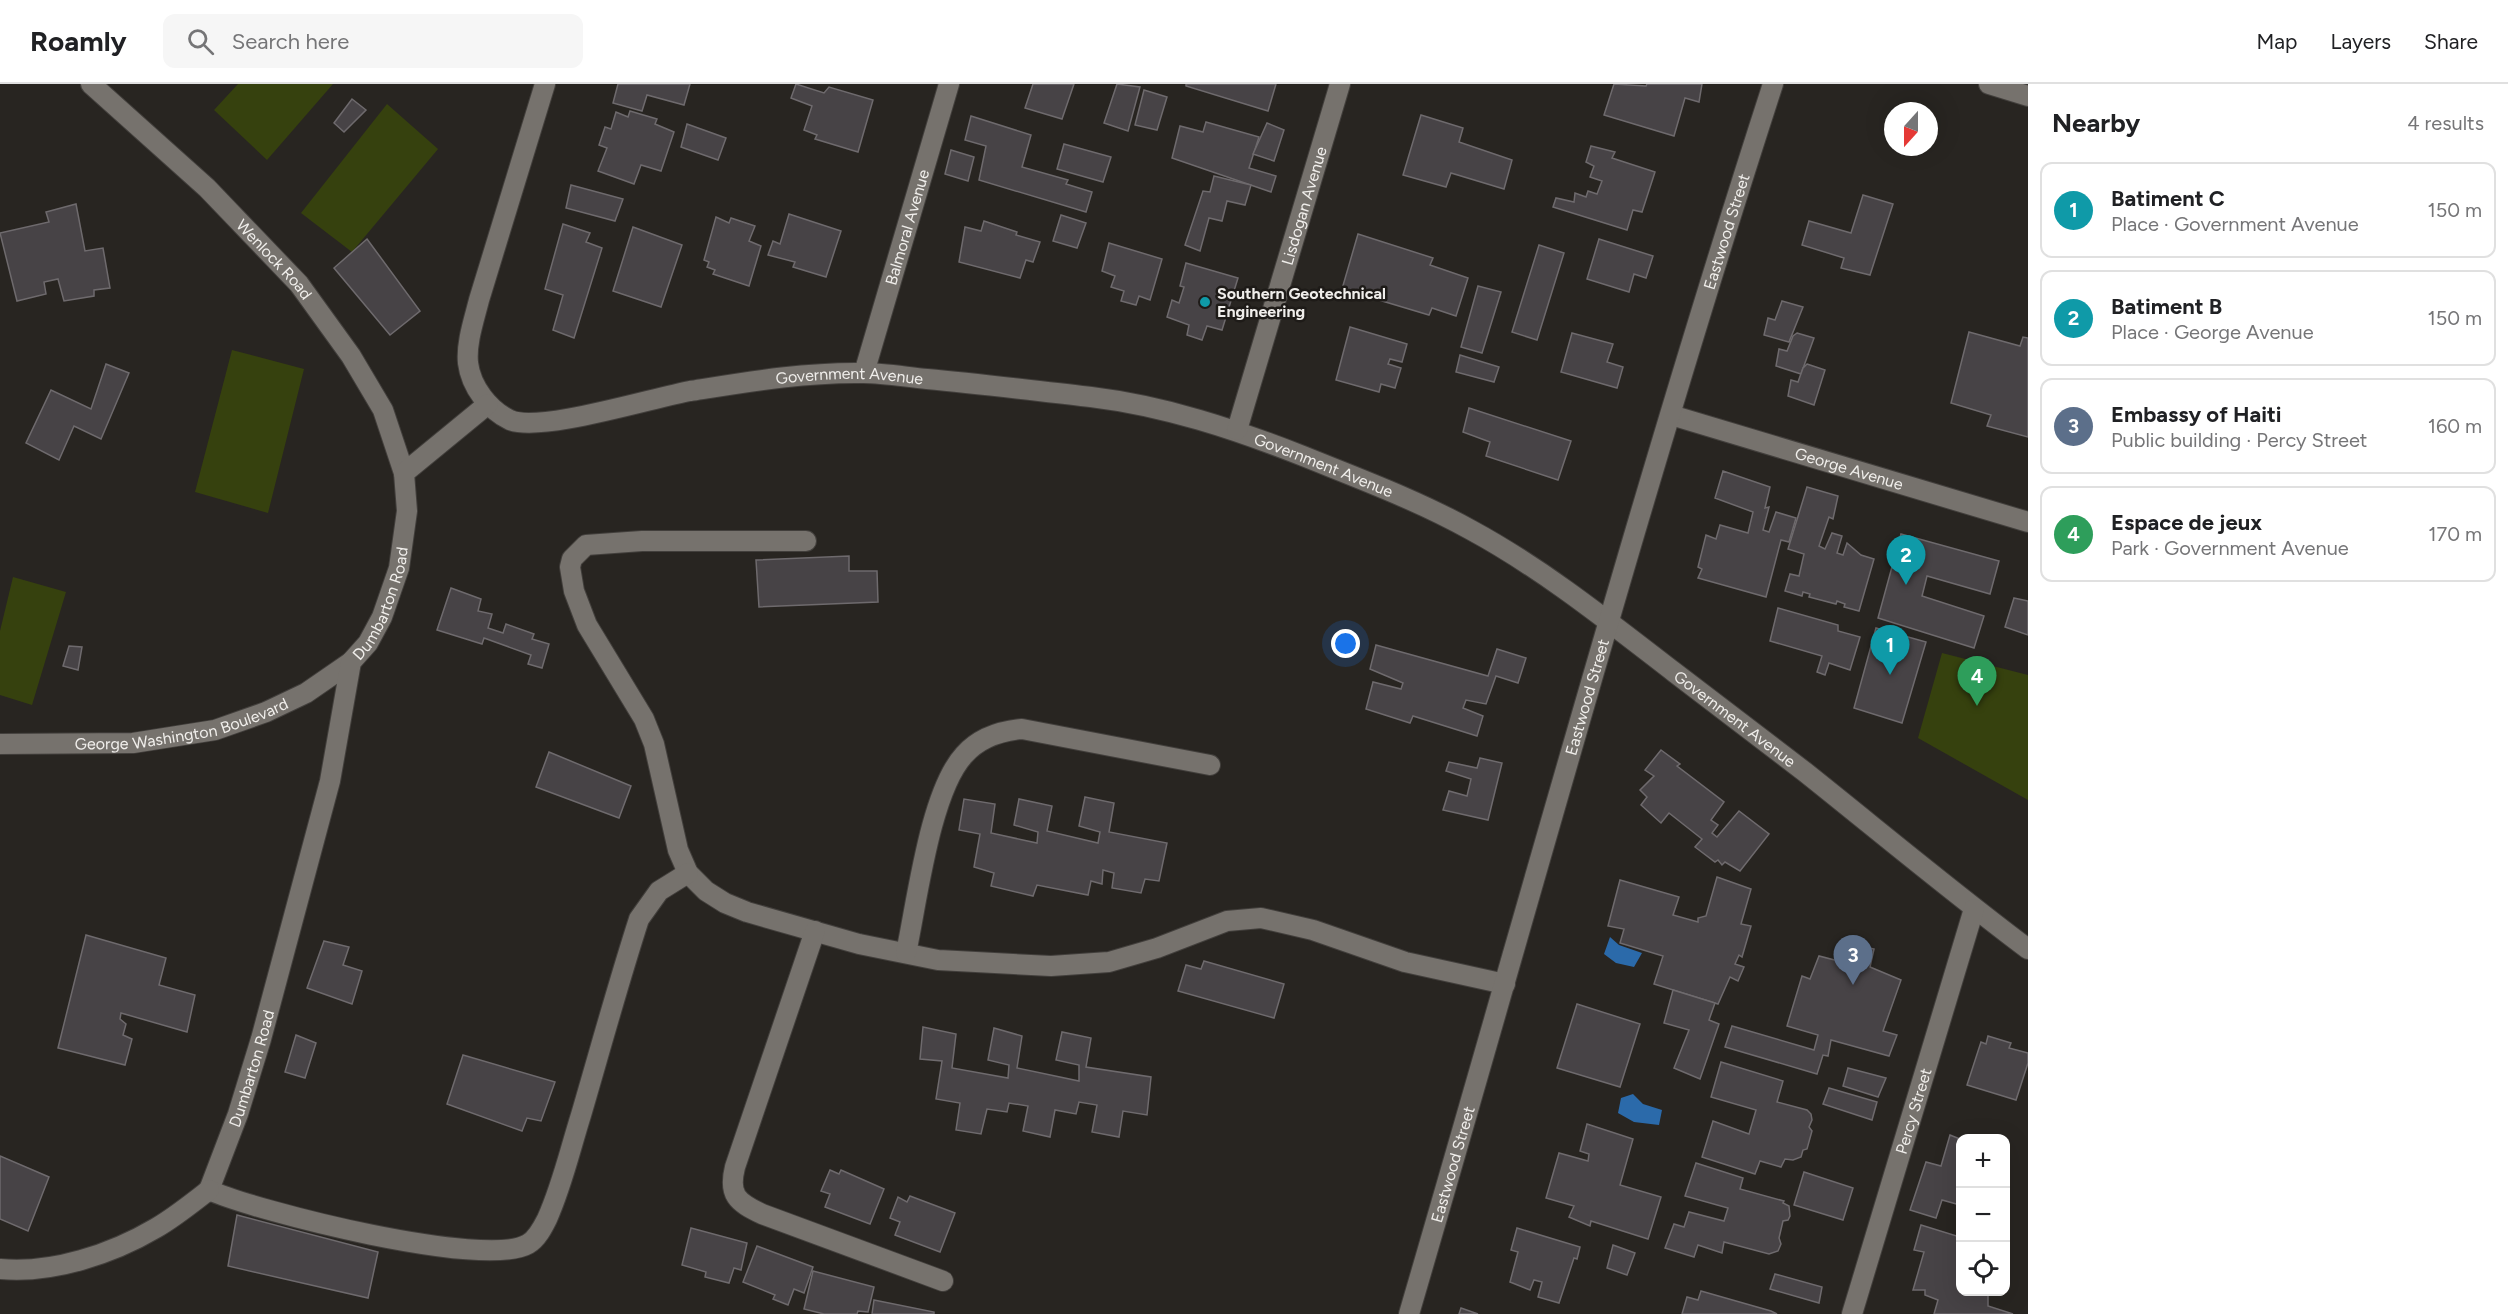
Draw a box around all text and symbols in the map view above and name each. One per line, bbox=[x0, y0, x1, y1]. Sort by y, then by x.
search box bbox=[163, 14, 583, 68]
text: Roamly bbox=[30, 24, 127, 58]
icon: search bbox=[184, 25, 217, 58]
text: Search here bbox=[232, 28, 349, 55]
text: Map bbox=[2257, 29, 2297, 54]
text: Layers bbox=[2330, 29, 2391, 54]
text: Share bbox=[2424, 29, 2478, 54]
north arrow bbox=[1884, 102, 1938, 156]
text: Nearby bbox=[2052, 107, 2140, 139]
text: 4 results bbox=[2407, 111, 2484, 135]
street label: Lisdogan Avenue bbox=[1277, 144, 1330, 267]
street label: Balmoral Avenue bbox=[881, 167, 933, 287]
street label: Eastwood Street bbox=[1699, 171, 1753, 292]
text: Batiment C bbox=[2111, 185, 2225, 212]
text: 1 bbox=[2069, 198, 2078, 222]
text: 150 m bbox=[2427, 198, 2482, 222]
text: Place · Government Avenue bbox=[2111, 212, 2359, 236]
street label: Wenlock Road bbox=[233, 215, 316, 303]
place label: Southern Geotechnical Engineering bbox=[1217, 284, 1386, 321]
text: Batiment B bbox=[2111, 293, 2222, 320]
marker: Southern Geotechnical Engineering bbox=[1198, 295, 1212, 309]
text: 2 bbox=[2068, 306, 2079, 330]
text: 150 m bbox=[2427, 306, 2482, 330]
text: Place · George Avenue bbox=[2111, 320, 2314, 344]
street label: Government Avenue bbox=[775, 363, 925, 388]
text: Embassy of Haiti bbox=[2111, 401, 2282, 428]
text: 3 bbox=[2068, 414, 2079, 438]
text: 160 m bbox=[2428, 414, 2482, 438]
text: Public building · Percy Street bbox=[2111, 428, 2367, 452]
street label: Government Avenue bbox=[1252, 429, 1396, 501]
street label: George Avenue bbox=[1793, 443, 1906, 494]
text: Espace de jeux bbox=[2111, 509, 2262, 536]
text: 4 bbox=[2067, 522, 2080, 546]
text: 170 m bbox=[2428, 522, 2482, 546]
pin: 2 bbox=[1886, 536, 1926, 585]
text: Park · Government Avenue bbox=[2111, 536, 2349, 560]
street label: Dumbarton Road bbox=[348, 546, 411, 663]
pin: 1 bbox=[1870, 626, 1910, 675]
your location bbox=[1331, 629, 1360, 658]
street label: Eastwood Street bbox=[1561, 637, 1613, 758]
pin: 4 bbox=[1958, 656, 1996, 706]
street label: Government Avenue bbox=[1670, 666, 1800, 771]
street label: George Washington Boulevard bbox=[75, 693, 291, 753]
pin: 3 bbox=[1834, 936, 1872, 985]
street label: Dumbarton Road bbox=[224, 1008, 278, 1130]
street label: Percy Street bbox=[1891, 1066, 1935, 1156]
street label: Eastwood Street bbox=[1427, 1104, 1478, 1225]
map controls bbox=[1956, 1134, 2010, 1296]
button: + bbox=[1956, 1134, 2010, 1188]
button: − bbox=[1956, 1188, 2010, 1242]
button: locate bbox=[1956, 1242, 2010, 1296]

